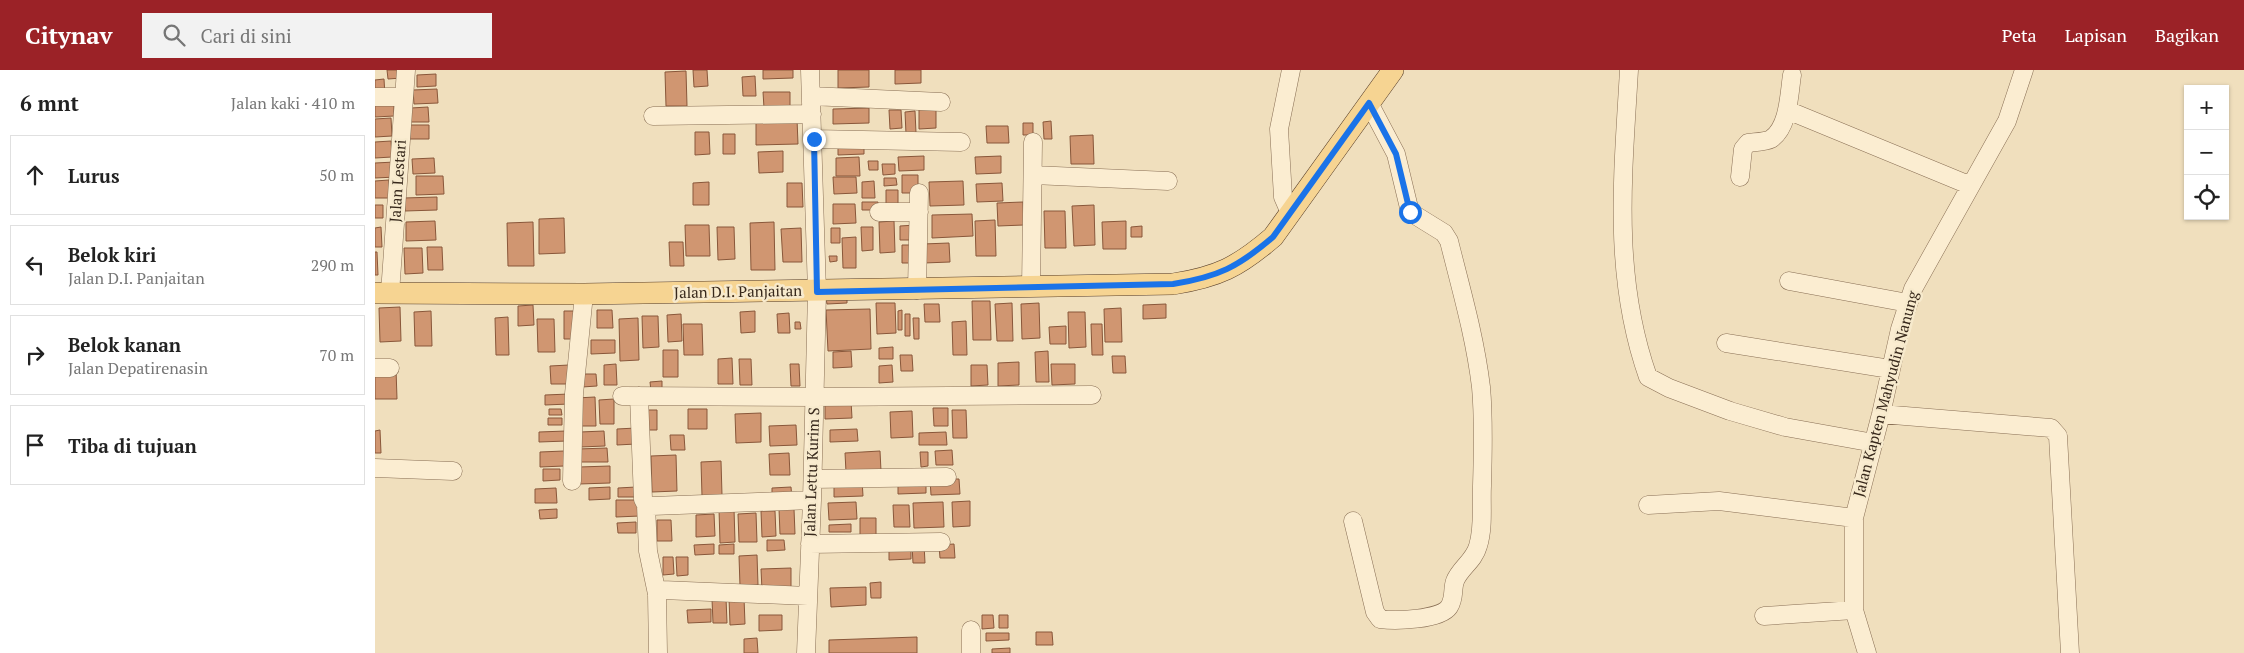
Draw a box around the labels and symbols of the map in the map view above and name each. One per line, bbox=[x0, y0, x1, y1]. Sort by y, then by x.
route end bbox=[803, 128, 826, 151]
street label: Jalan Lestari bbox=[384, 139, 410, 223]
route start bbox=[1399, 201, 1422, 224]
street label: Jalan D.I. Panjaitan bbox=[674, 280, 802, 302]
street label: Jalan Kapten Mahyudin Nanung bbox=[1848, 287, 1922, 499]
street label: Jalan Lettu Kurim S bbox=[799, 407, 823, 537]

